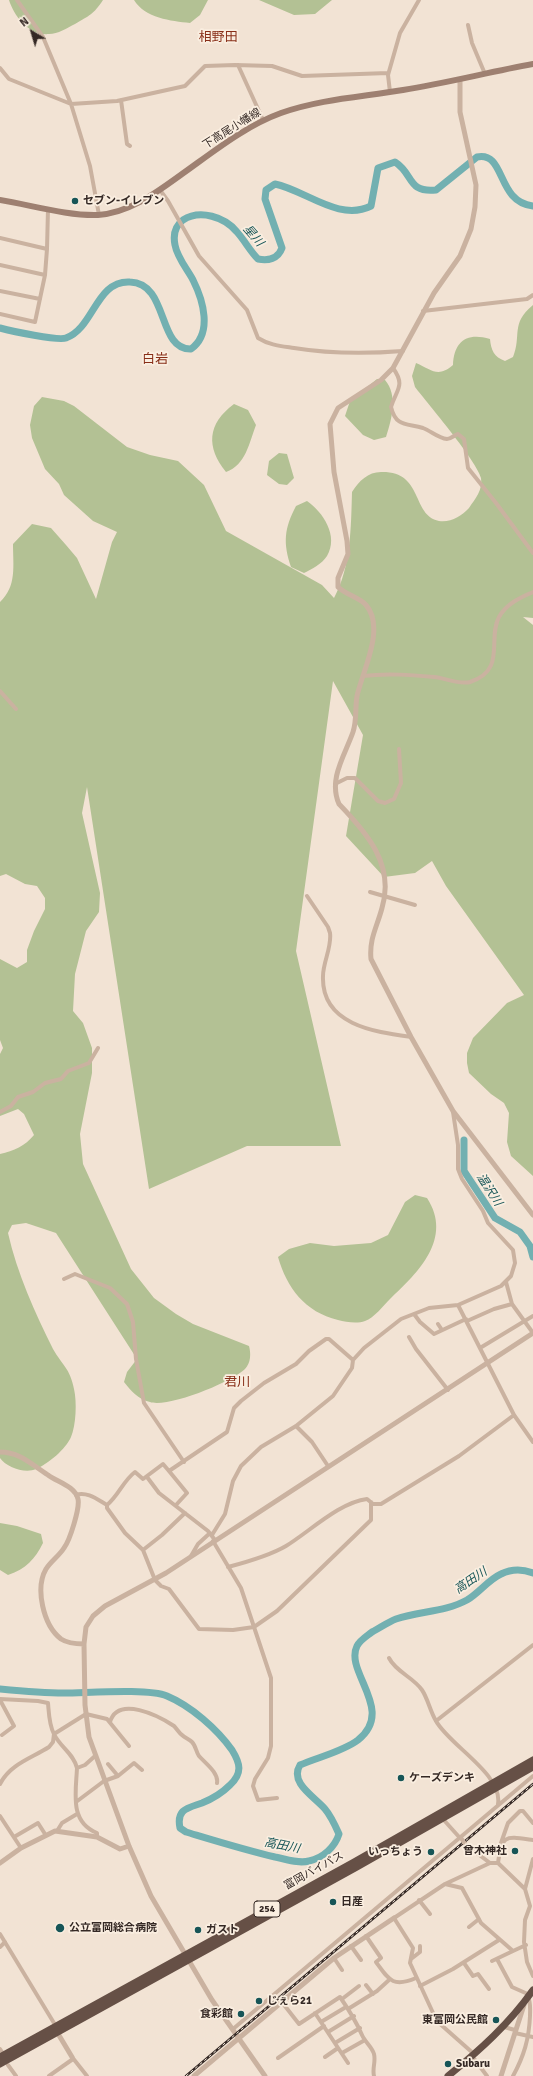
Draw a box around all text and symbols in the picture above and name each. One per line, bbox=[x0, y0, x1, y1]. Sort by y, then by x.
north arrow bbox=[12, 12, 52, 52]
text: N bbox=[17, 15, 31, 30]
district label: 相野田 bbox=[199, 30, 237, 46]
street label: 下高尾小幡線 bbox=[201, 106, 263, 152]
place label: セブン-イレブン bbox=[83, 194, 164, 208]
marker: セブン-イレブン bbox=[70, 196, 80, 206]
water label: 星川 bbox=[240, 222, 266, 250]
district label: 白岩 bbox=[142, 352, 168, 368]
water label: 温沢川 bbox=[473, 1171, 505, 1209]
district label: 君川 bbox=[224, 1375, 250, 1391]
water label: 高田川 bbox=[452, 1565, 490, 1597]
place label: ケーズデンキ bbox=[409, 1771, 475, 1785]
marker: ケーズデンキ bbox=[396, 1773, 406, 1783]
water label: 高田川 bbox=[263, 1835, 301, 1857]
place label: 曾木神社 bbox=[463, 1844, 507, 1858]
place label: いっちょう bbox=[368, 1845, 423, 1859]
marker: 曾木神社 bbox=[510, 1846, 520, 1856]
marker: いっちょう bbox=[426, 1847, 436, 1857]
street label: 富岡バイパス bbox=[282, 1849, 346, 1893]
place label: 日産 bbox=[341, 1895, 363, 1909]
marker: 日産 bbox=[328, 1897, 338, 1907]
road number: 254 bbox=[254, 1901, 280, 1917]
place label: 公立富岡総合病院 bbox=[69, 1921, 157, 1935]
marker: 公立富岡総合病院 bbox=[54, 1922, 66, 1934]
place label: ガスト bbox=[206, 1923, 239, 1937]
marker: ガスト bbox=[193, 1925, 203, 1935]
place label: じぇら21 bbox=[267, 1994, 312, 2008]
marker: じぇら21 bbox=[254, 1996, 264, 2006]
place label: 食彩館 bbox=[200, 2007, 233, 2021]
marker: 食彩館 bbox=[236, 2009, 246, 2019]
place label: 東富岡公民館 bbox=[422, 2013, 488, 2027]
marker: 東富岡公民館 bbox=[491, 2015, 501, 2025]
place label: Subaru bbox=[456, 2057, 490, 2071]
marker: Subaru bbox=[443, 2059, 453, 2069]

